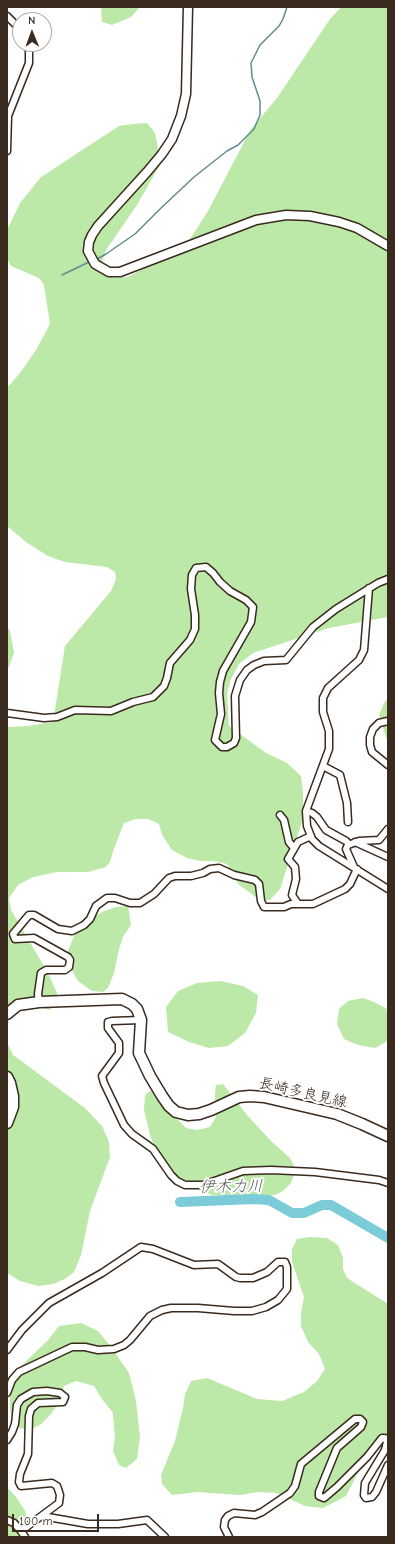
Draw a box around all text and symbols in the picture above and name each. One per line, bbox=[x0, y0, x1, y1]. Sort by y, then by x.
north arrow bbox=[12, 12, 52, 52]
text: N bbox=[28, 14, 36, 27]
street label: 長崎多良見線 bbox=[257, 1074, 349, 1112]
water label: 伊木力川 bbox=[199, 1177, 263, 1197]
scale bar bbox=[14, 1506, 101, 1532]
text: 100 m bbox=[19, 1514, 52, 1528]

